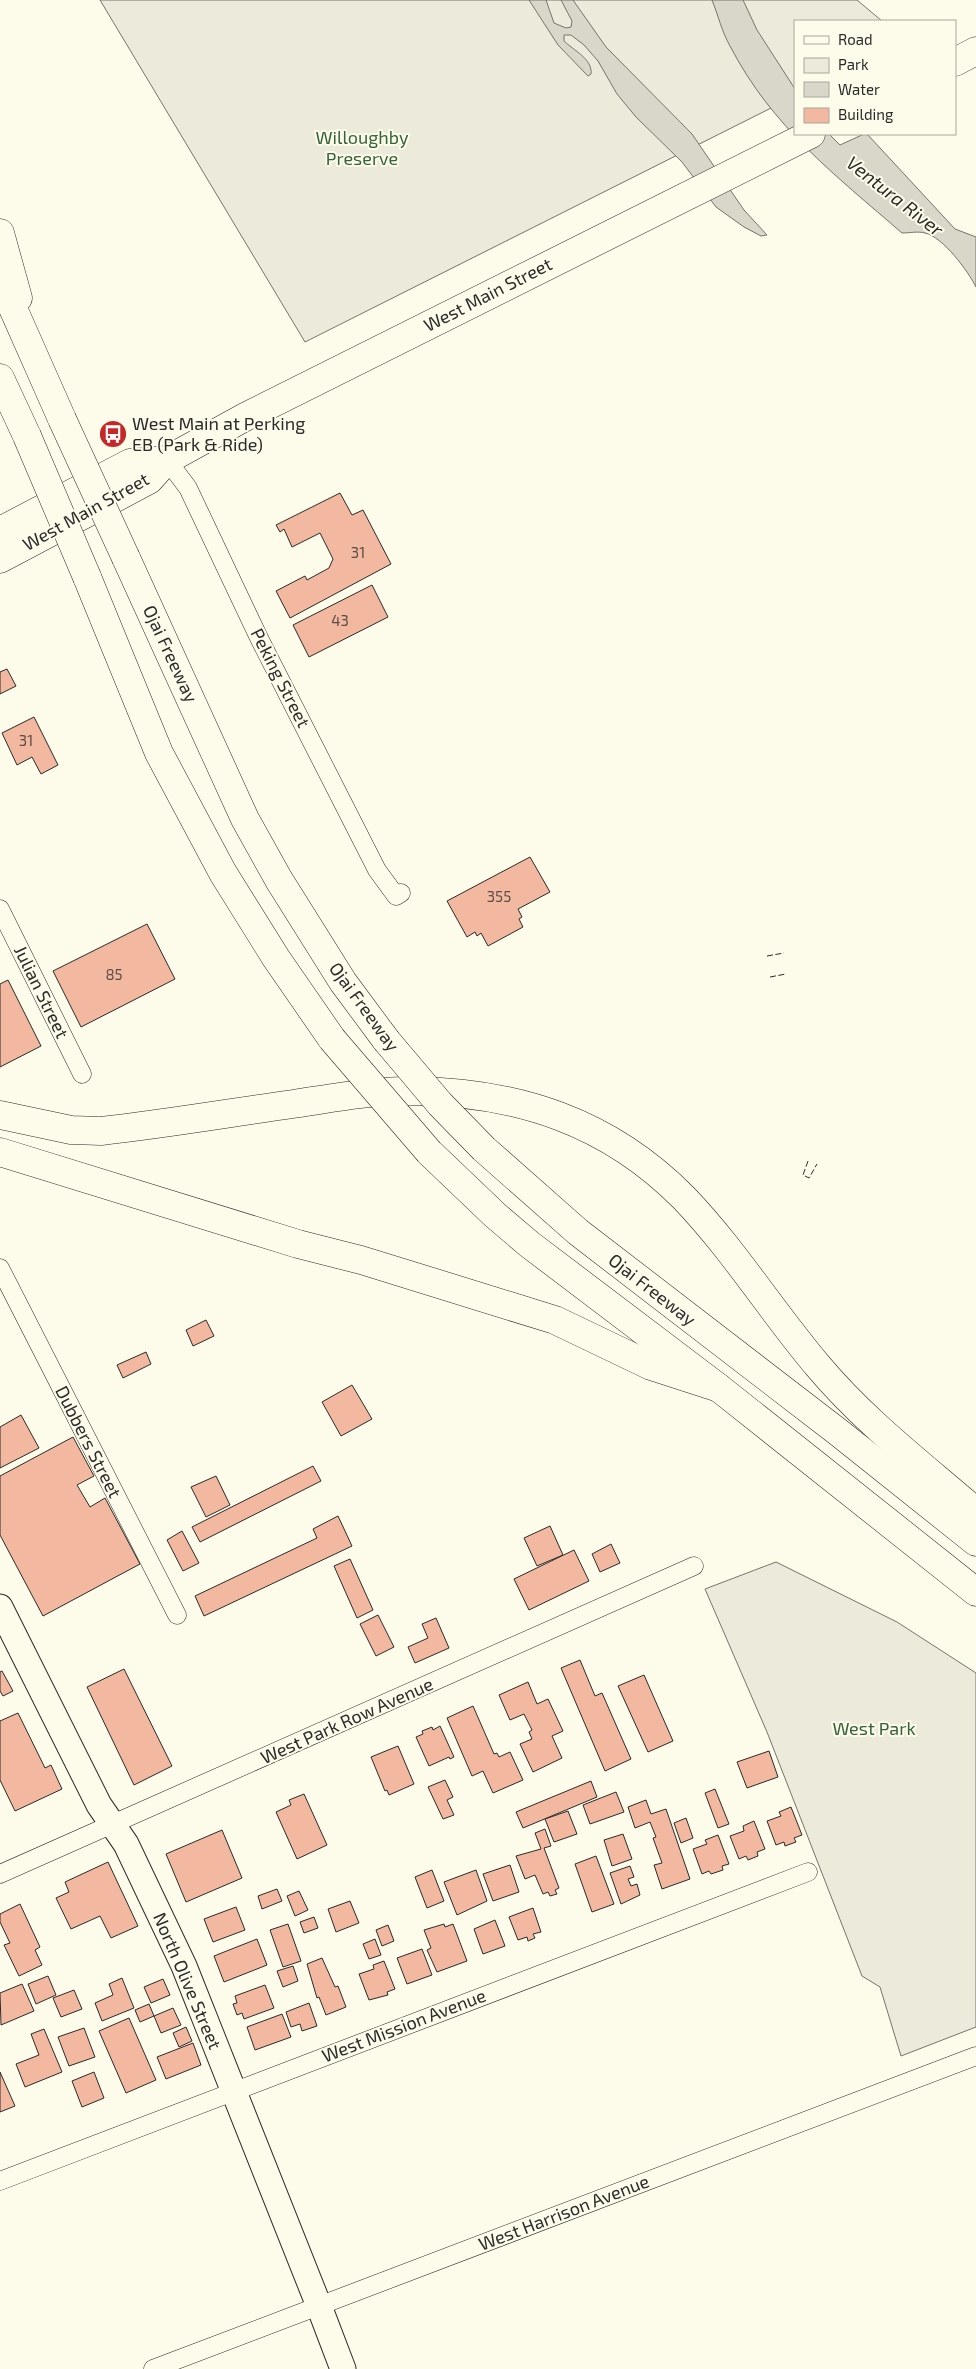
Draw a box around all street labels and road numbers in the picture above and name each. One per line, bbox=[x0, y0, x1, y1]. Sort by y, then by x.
street label: West Main Street bbox=[420, 252, 555, 336]
street label: West Main Street bbox=[18, 467, 153, 555]
street label: Ojai Freeway bbox=[139, 601, 203, 706]
street label: Peking Street bbox=[246, 624, 315, 731]
street label: Julian Street bbox=[10, 942, 74, 1042]
street label: Ojai Freeway bbox=[325, 958, 405, 1056]
street label: Ojai Freeway bbox=[605, 1248, 701, 1330]
street label: Dubbers Street bbox=[51, 1382, 127, 1501]
street label: West Park Row Avenue bbox=[257, 1672, 436, 1768]
street label: North Olive Street bbox=[149, 1909, 227, 2052]
street label: West Mission Avenue bbox=[318, 1984, 489, 2067]
street label: West Harrison Avenue bbox=[475, 2169, 652, 2255]

